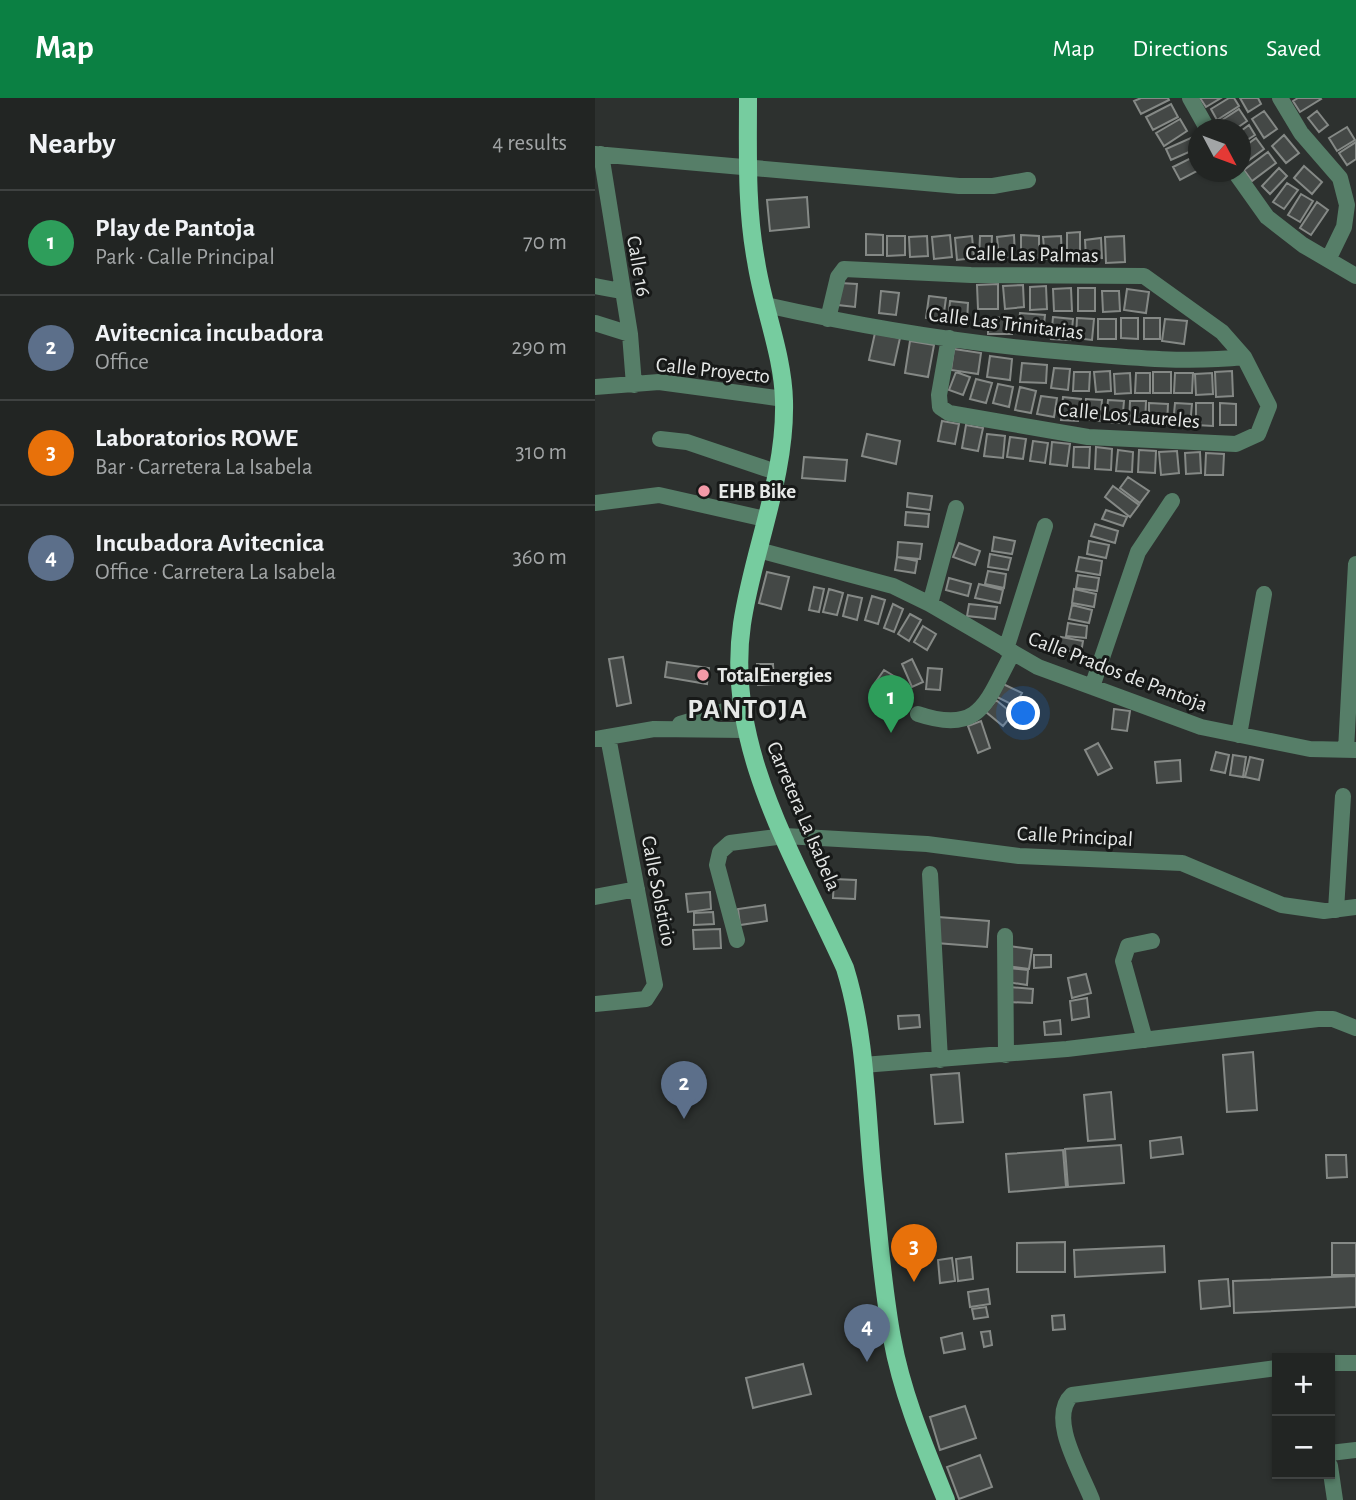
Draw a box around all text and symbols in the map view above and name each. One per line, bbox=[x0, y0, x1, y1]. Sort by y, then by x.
text: Map bbox=[35, 32, 94, 65]
text: Map bbox=[1052, 37, 1094, 61]
text: Directions bbox=[1132, 37, 1228, 61]
text: Saved bbox=[1266, 37, 1321, 61]
north arrow bbox=[1188, 119, 1251, 182]
text: Nearby bbox=[28, 129, 116, 159]
text: 4 results bbox=[492, 132, 567, 155]
text: Play de Pantoja bbox=[95, 215, 255, 241]
text: 1 bbox=[47, 231, 55, 254]
text: 70 m bbox=[523, 231, 567, 254]
street label: Calle 16 bbox=[623, 234, 654, 298]
street label: Calle Las Palmas bbox=[965, 243, 1099, 266]
text: Park · Calle Principal bbox=[95, 246, 275, 269]
street label: Calle Las Trinitarias bbox=[927, 304, 1085, 343]
text: Avitecnica incubadora bbox=[95, 320, 324, 346]
text: 2 bbox=[46, 336, 56, 359]
text: 290 m bbox=[511, 336, 567, 359]
text: Office bbox=[95, 351, 149, 374]
street label: Calle Proyecto bbox=[655, 354, 771, 387]
street label: Calle Los Laureles bbox=[1057, 399, 1201, 432]
text: Laboratorios ROWE bbox=[95, 425, 298, 451]
text: 3 bbox=[46, 441, 56, 464]
text: 310 m bbox=[515, 441, 567, 464]
text: Bar · Carretera La Isabela bbox=[95, 456, 313, 479]
place label: EHB Bike bbox=[718, 481, 796, 502]
marker: EHB Bike bbox=[696, 483, 712, 499]
text: Incubadora Avitecnica bbox=[95, 530, 324, 556]
text: 4 bbox=[45, 546, 57, 569]
text: 360 m bbox=[512, 546, 567, 569]
text: Office · Carretera La Isabela bbox=[95, 561, 336, 584]
street label: Calle Prados de Pantoja bbox=[1025, 628, 1211, 715]
place label: TotalEnergies bbox=[717, 665, 832, 686]
marker: TotalEnergies bbox=[695, 667, 711, 683]
pin: 1 bbox=[868, 675, 914, 733]
district label: PANTOJA bbox=[687, 696, 809, 724]
your location bbox=[1006, 696, 1040, 730]
street label: Carretera La Isabela bbox=[763, 739, 844, 894]
street label: Calle Principal bbox=[1016, 823, 1134, 850]
street label: Calle Solsticio bbox=[638, 834, 680, 948]
pin: 2 bbox=[661, 1061, 707, 1119]
pin: 3 bbox=[891, 1224, 937, 1282]
pin: 4 bbox=[844, 1304, 890, 1362]
map controls bbox=[1272, 1353, 1335, 1479]
button: + bbox=[1272, 1353, 1335, 1416]
button: − bbox=[1272, 1416, 1335, 1479]

